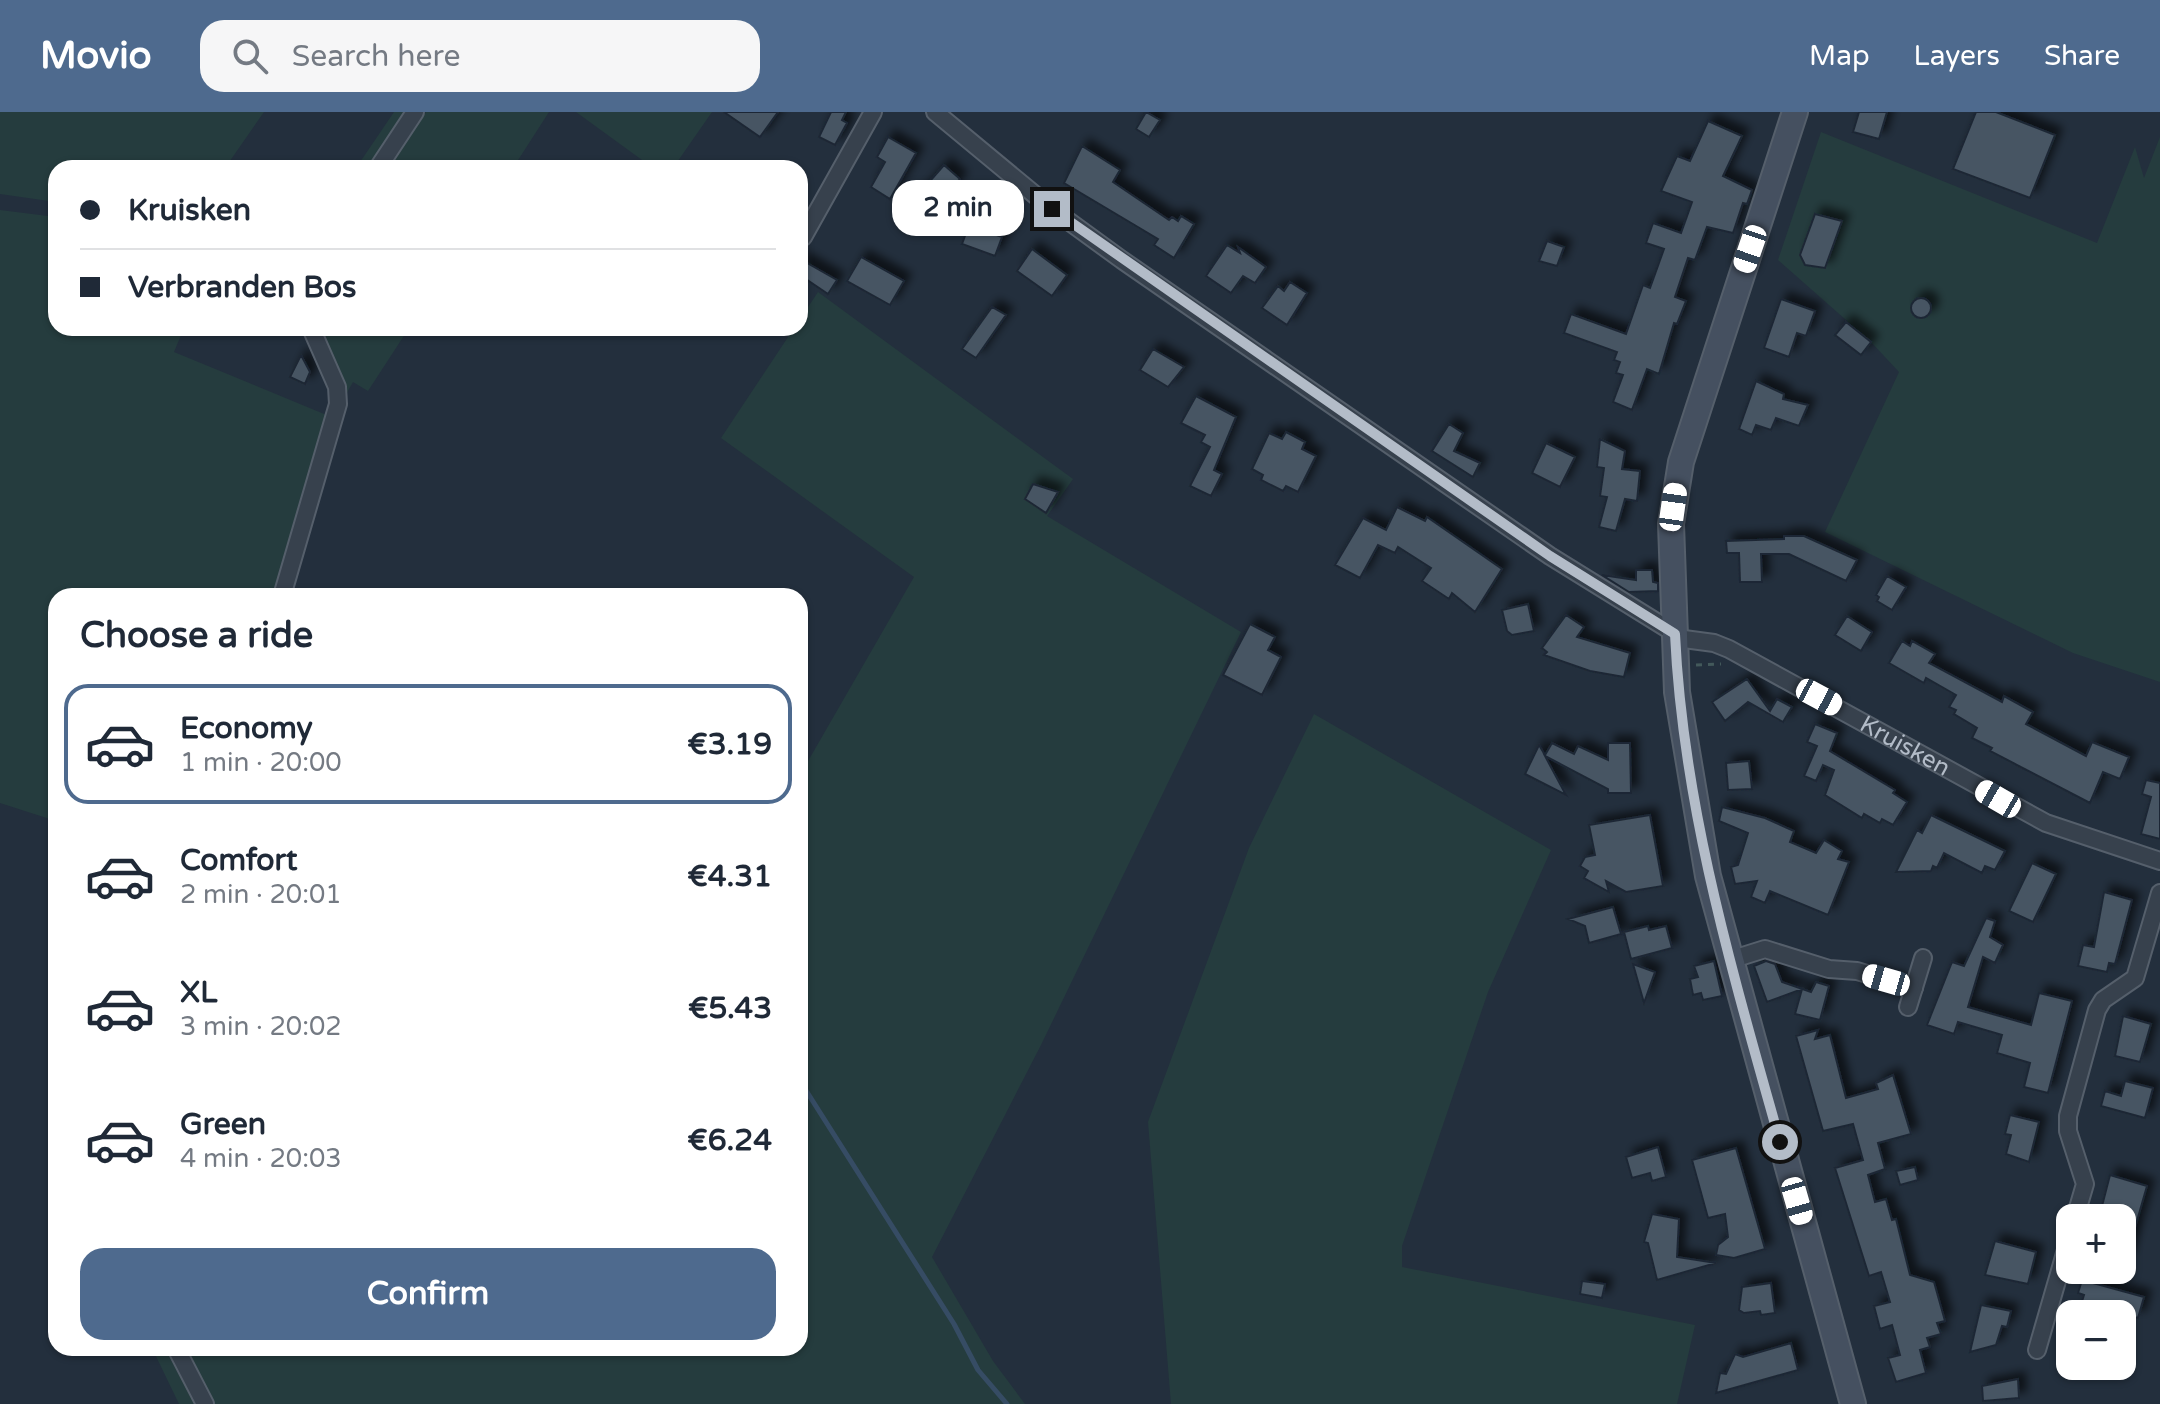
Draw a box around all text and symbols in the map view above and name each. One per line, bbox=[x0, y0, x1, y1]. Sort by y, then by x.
search box bbox=[200, 20, 760, 92]
text: Movio bbox=[40, 33, 152, 79]
icon: search bbox=[228, 34, 272, 78]
text: Search here bbox=[292, 38, 460, 75]
text: Map bbox=[1809, 39, 1870, 73]
text: Layers bbox=[1914, 39, 2000, 73]
text: Share bbox=[2044, 39, 2120, 73]
callout: 2 min bbox=[892, 181, 1024, 237]
route end bbox=[1034, 191, 1070, 227]
text: Kruisken bbox=[128, 192, 251, 229]
text: 2 min bbox=[923, 192, 993, 223]
car bbox=[1731, 222, 1769, 276]
text: Verbranden Bos bbox=[128, 269, 356, 306]
car bbox=[1658, 482, 1688, 532]
text: Choose a ride bbox=[80, 614, 313, 657]
car bbox=[1792, 675, 1846, 719]
icon: car bbox=[84, 708, 156, 780]
street label: Kruisken bbox=[1855, 709, 1955, 782]
text: Economy bbox=[180, 710, 313, 747]
text: €3.19 bbox=[687, 726, 772, 763]
text: 1 min · 20:00 bbox=[180, 747, 342, 778]
car bbox=[1971, 777, 2025, 821]
icon: car bbox=[84, 840, 156, 912]
text: Comfort bbox=[180, 842, 298, 879]
text: €4.31 bbox=[687, 858, 772, 895]
text: 2 min · 20:01 bbox=[180, 879, 342, 910]
car bbox=[1860, 962, 1912, 998]
icon: car bbox=[84, 972, 156, 1044]
text: XL bbox=[180, 974, 217, 1011]
text: €5.43 bbox=[688, 990, 772, 1027]
text: 3 min · 20:02 bbox=[180, 1011, 342, 1042]
icon: car bbox=[84, 1104, 156, 1176]
text: Green bbox=[180, 1106, 266, 1143]
text: €6.24 bbox=[687, 1122, 772, 1159]
route start bbox=[1762, 1124, 1798, 1160]
text: 4 min · 20:03 bbox=[180, 1143, 342, 1174]
car bbox=[1779, 1175, 1815, 1227]
map controls bbox=[2056, 1204, 2136, 1380]
button: + bbox=[2056, 1204, 2136, 1284]
button: Confirm bbox=[80, 1248, 776, 1340]
button: − bbox=[2056, 1300, 2136, 1380]

